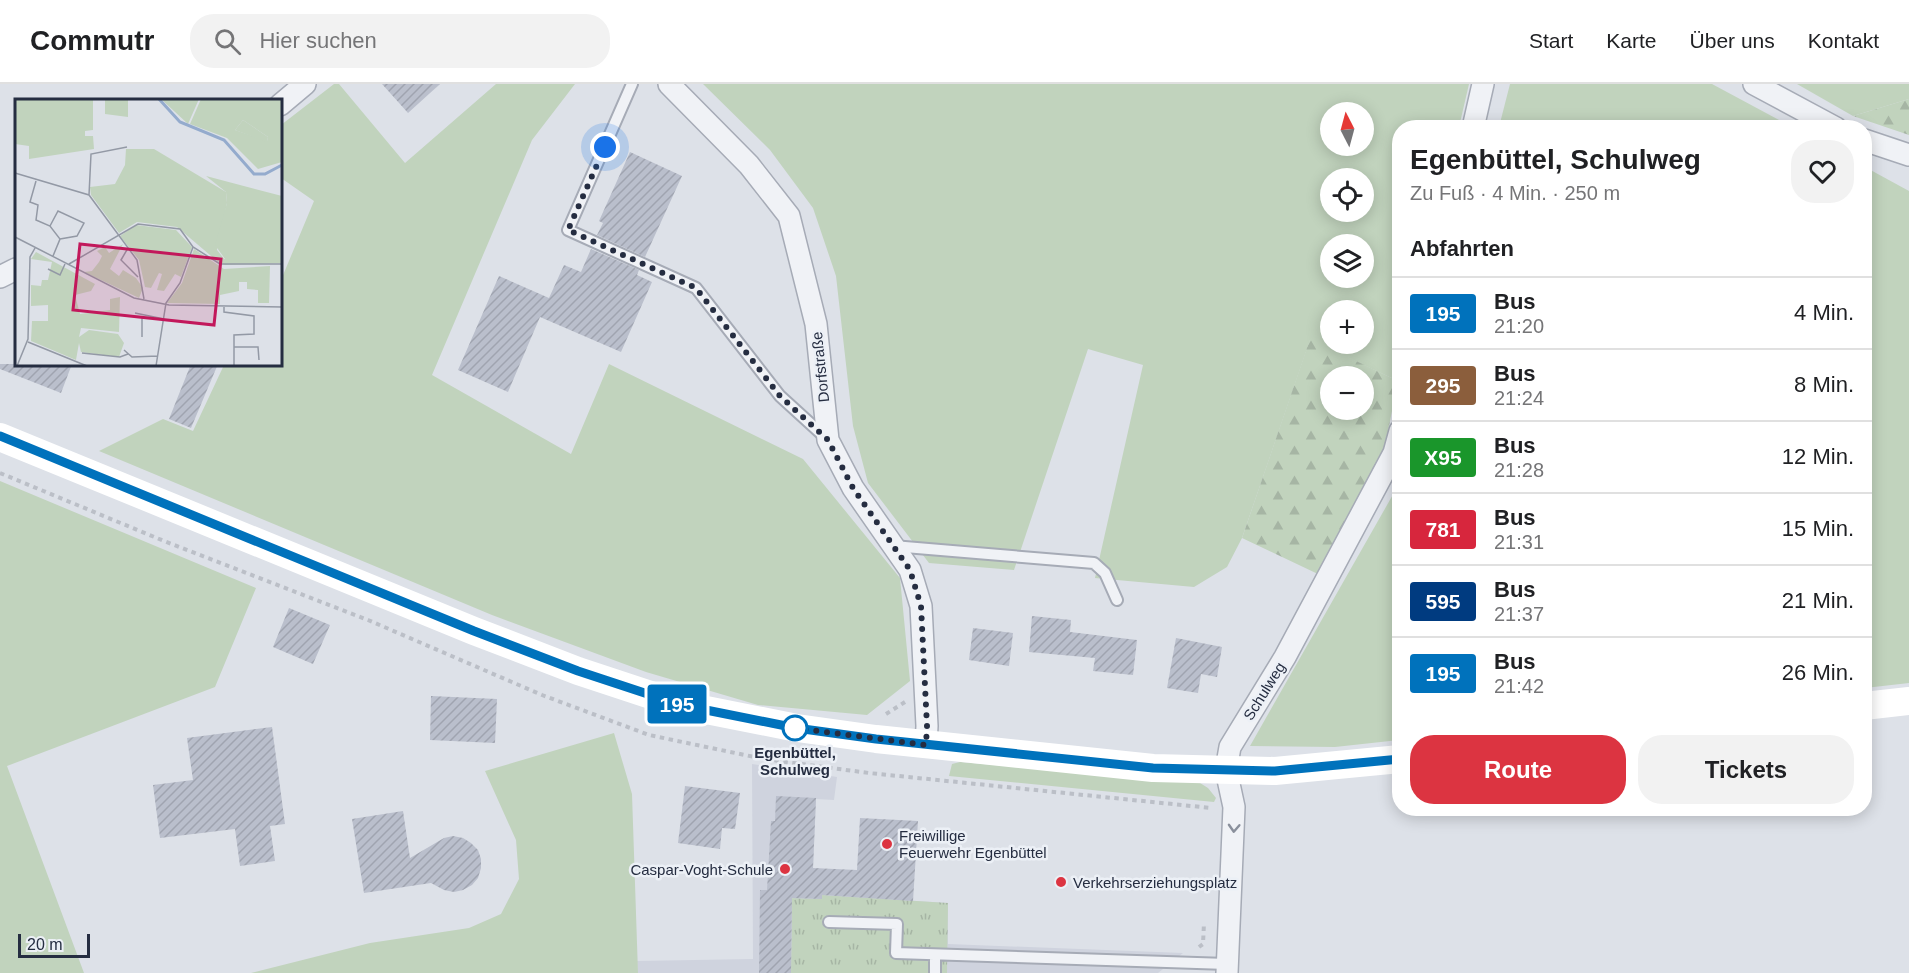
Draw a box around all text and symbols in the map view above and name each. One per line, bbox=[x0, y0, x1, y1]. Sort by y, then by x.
search box bbox=[190, 14, 610, 68]
text: Commutr bbox=[30, 25, 154, 56]
icon: search bbox=[211, 25, 244, 58]
text: Hier suchen bbox=[259, 28, 377, 53]
text: Start bbox=[1529, 29, 1573, 52]
text: Karte bbox=[1606, 29, 1657, 52]
text: Über uns bbox=[1690, 29, 1775, 52]
text: Kontakt bbox=[1808, 29, 1879, 52]
inset map bbox=[15, 99, 282, 366]
north arrow bbox=[1320, 102, 1374, 156]
map controls bbox=[1320, 102, 1374, 420]
your location bbox=[590, 132, 620, 162]
button: heart bbox=[1791, 140, 1854, 203]
text: Egenbüttel, Schulweg bbox=[1410, 144, 1701, 175]
button: locate bbox=[1320, 168, 1374, 222]
text: Zu Fuß · 4 Min. · 250 m bbox=[1410, 182, 1620, 204]
button: layers bbox=[1320, 234, 1374, 288]
text: Abfahrten bbox=[1410, 236, 1514, 261]
text: Bus bbox=[1494, 289, 1536, 314]
button: + bbox=[1320, 300, 1374, 354]
text: 4 Min. bbox=[1794, 300, 1854, 325]
text: 195 bbox=[1425, 302, 1461, 325]
text: 21:20 bbox=[1494, 315, 1544, 337]
street label: Dorfstraße bbox=[808, 331, 832, 403]
text: Bus bbox=[1494, 361, 1536, 386]
button: − bbox=[1320, 366, 1374, 420]
text: 8 Min. bbox=[1794, 372, 1854, 397]
text: 295 bbox=[1425, 374, 1461, 397]
text: 21:24 bbox=[1494, 387, 1544, 409]
text: Bus bbox=[1494, 433, 1536, 458]
text: 12 Min. bbox=[1782, 444, 1854, 469]
text: X95 bbox=[1424, 446, 1462, 469]
text: 21:28 bbox=[1494, 459, 1544, 481]
text: Bus bbox=[1494, 505, 1536, 530]
text: 15 Min. bbox=[1782, 516, 1854, 541]
text: 781 bbox=[1425, 518, 1461, 541]
text: 21:31 bbox=[1494, 531, 1544, 553]
text: Bus bbox=[1494, 577, 1536, 602]
text: 21 Min. bbox=[1782, 588, 1854, 613]
text: 595 bbox=[1425, 590, 1461, 613]
text: 21:37 bbox=[1494, 603, 1544, 625]
text: Bus bbox=[1494, 649, 1536, 674]
street label: Schulweg bbox=[1240, 659, 1288, 723]
text: 26 Min. bbox=[1782, 660, 1854, 685]
text: 195 bbox=[1425, 662, 1461, 685]
text: 21:42 bbox=[1494, 675, 1544, 697]
line badge: 195 bbox=[642, 684, 712, 724]
text: 195 bbox=[659, 693, 695, 716]
marker: Egenbüttel, Schulweg bbox=[782, 715, 808, 741]
button: Route bbox=[1410, 735, 1626, 804]
button: Tickets bbox=[1638, 735, 1854, 804]
place label: Egenbüttel, Schulweg bbox=[754, 744, 836, 778]
one-way arrow bbox=[1227, 823, 1240, 832]
place label: Freiwillige Feuerwehr Egenbüttel bbox=[899, 827, 1047, 861]
marker: Freiwillige Feuerwehr Egenbüttel bbox=[880, 837, 894, 851]
place label: Caspar-Voght-Schule bbox=[630, 861, 773, 878]
marker: Caspar-Voght-Schule bbox=[778, 862, 792, 876]
place label: Verkehrserziehungsplatz bbox=[1073, 874, 1237, 891]
marker: Verkehrserziehungsplatz bbox=[1054, 875, 1068, 889]
scale bar bbox=[18, 931, 90, 958]
text: 20 m bbox=[27, 936, 63, 953]

